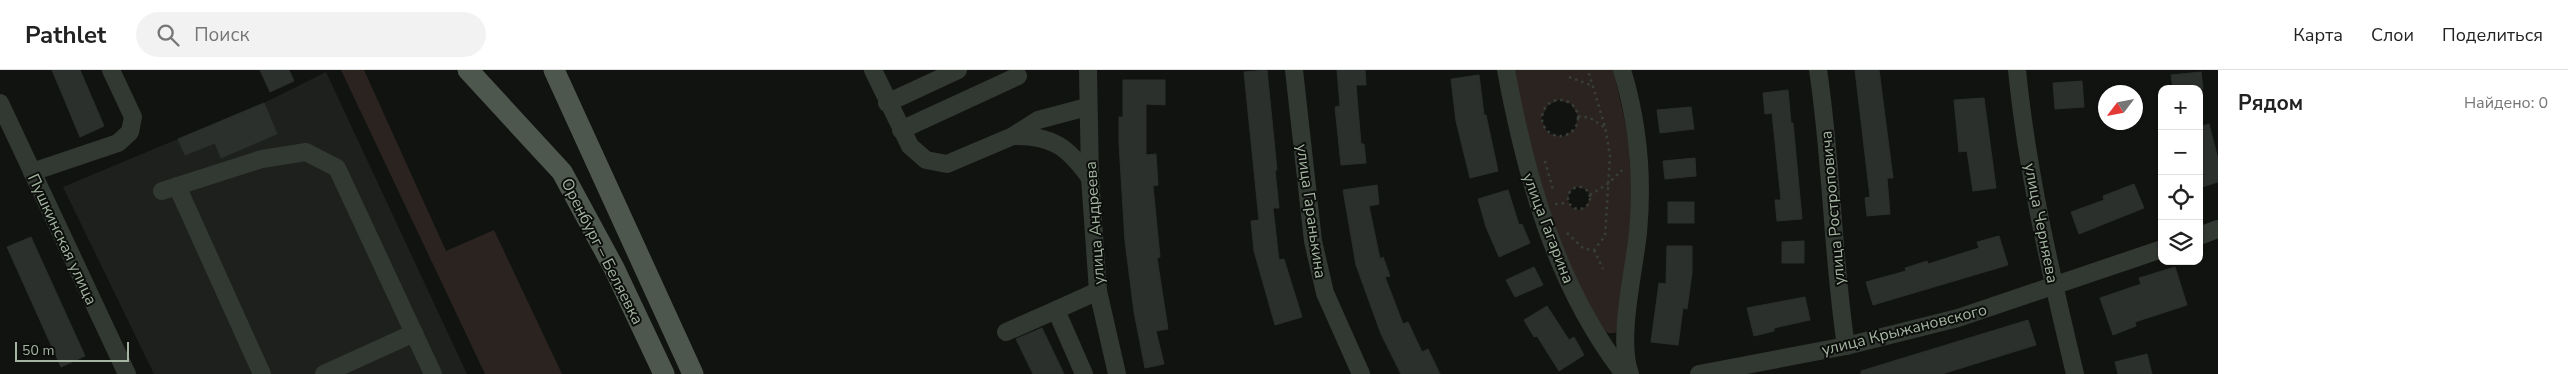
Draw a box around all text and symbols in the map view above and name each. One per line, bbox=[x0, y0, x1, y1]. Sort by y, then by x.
search box bbox=[136, 12, 486, 57]
text: Pathlet bbox=[25, 19, 106, 51]
icon: search bbox=[154, 21, 182, 49]
text: Поиск bbox=[194, 22, 249, 48]
text: Карта bbox=[2293, 23, 2343, 47]
text: Слои bbox=[2371, 23, 2414, 47]
text: Поделиться bbox=[2442, 23, 2543, 47]
north arrow bbox=[2098, 85, 2143, 130]
map controls bbox=[2158, 85, 2203, 265]
button: + bbox=[2158, 85, 2203, 130]
text: Рядом bbox=[2238, 89, 2303, 117]
text: Найдено: 0 bbox=[2464, 92, 2548, 114]
street label: улица Ростроповича bbox=[1815, 130, 1851, 286]
button: − bbox=[2158, 130, 2203, 175]
street label: улица Гаранькина bbox=[1291, 142, 1331, 280]
street label: улица Андреева bbox=[1080, 161, 1110, 285]
street label: улица Черняева bbox=[2019, 161, 2063, 285]
street label: Пушкинская улица bbox=[22, 170, 102, 309]
street label: улица Гагарина bbox=[1517, 170, 1579, 287]
street label: Оренбург – Беляевка bbox=[556, 175, 649, 328]
button: locate bbox=[2158, 175, 2203, 220]
button: layers bbox=[2158, 220, 2203, 265]
street label: улица Крыжановского bbox=[1819, 299, 1989, 361]
scale bar bbox=[15, 339, 129, 362]
text: 50 m bbox=[22, 341, 54, 360]

